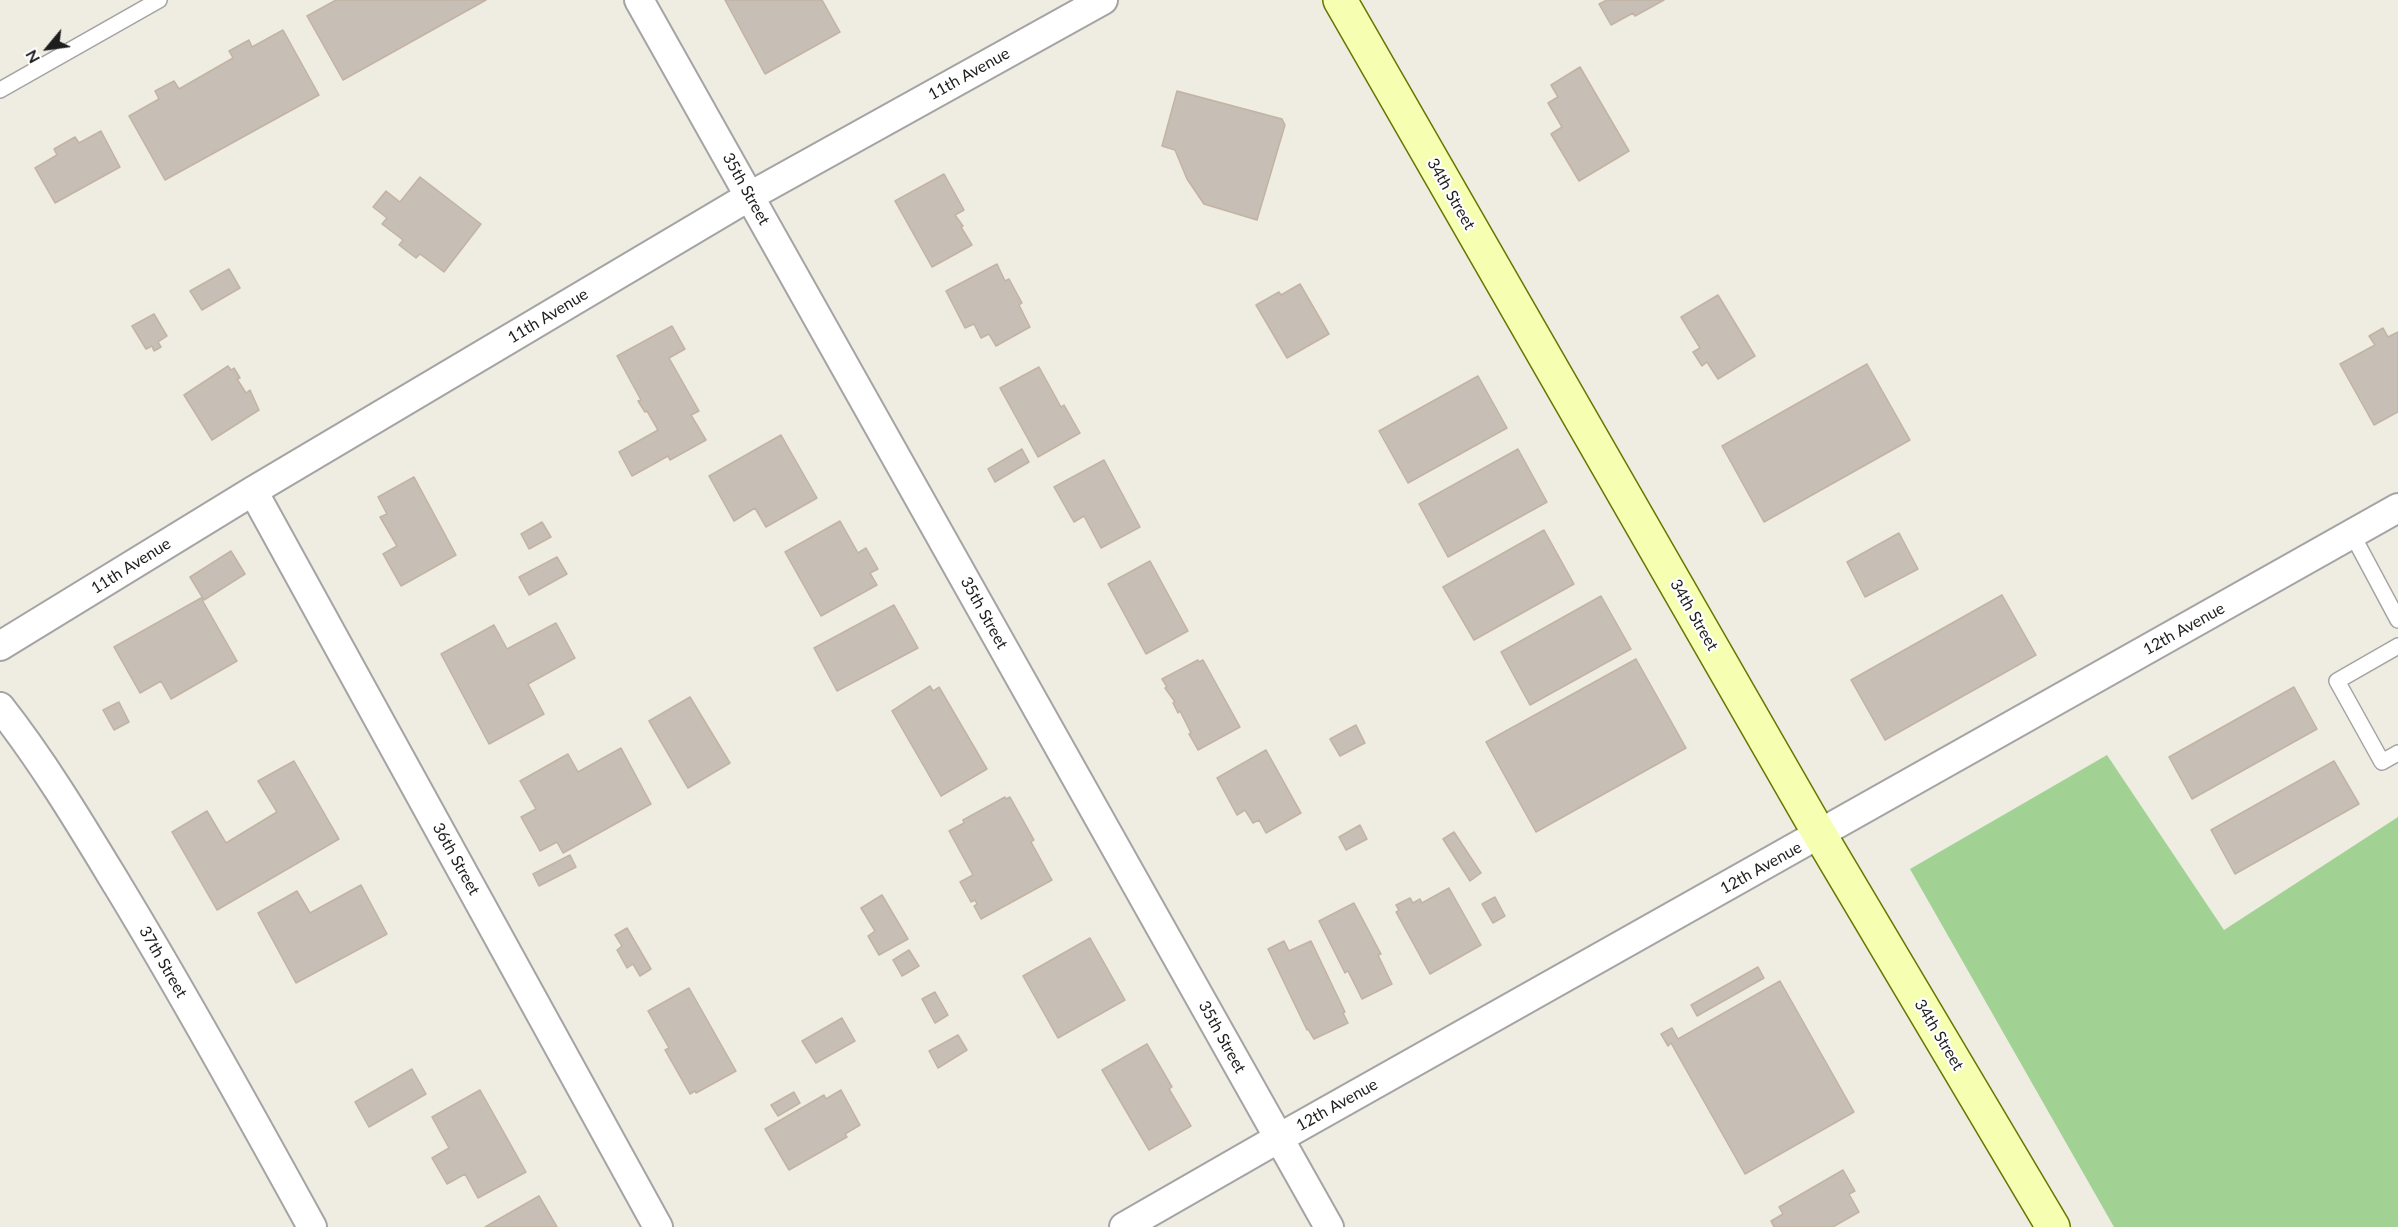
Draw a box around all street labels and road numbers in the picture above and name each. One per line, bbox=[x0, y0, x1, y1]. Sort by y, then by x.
street label: 11th Avenue bbox=[925, 44, 1013, 104]
street label: 35th Street bbox=[718, 150, 774, 228]
street label: 34th Street bbox=[1423, 155, 1479, 233]
street label: 11th Avenue bbox=[504, 285, 592, 347]
street label: 11th Avenue bbox=[88, 534, 174, 598]
street label: 35th Street bbox=[956, 574, 1012, 652]
street label: 34th Street bbox=[1666, 576, 1722, 654]
street label: 12th Avenue bbox=[2140, 599, 2228, 659]
street label: 36th Street bbox=[428, 820, 484, 898]
street label: 12th Avenue bbox=[1717, 838, 1805, 898]
street label: 37th Street bbox=[135, 923, 191, 1001]
street label: 34th Street bbox=[1910, 996, 1968, 1074]
street label: 35th Street bbox=[1194, 998, 1250, 1076]
street label: 12th Avenue bbox=[1293, 1075, 1381, 1135]

